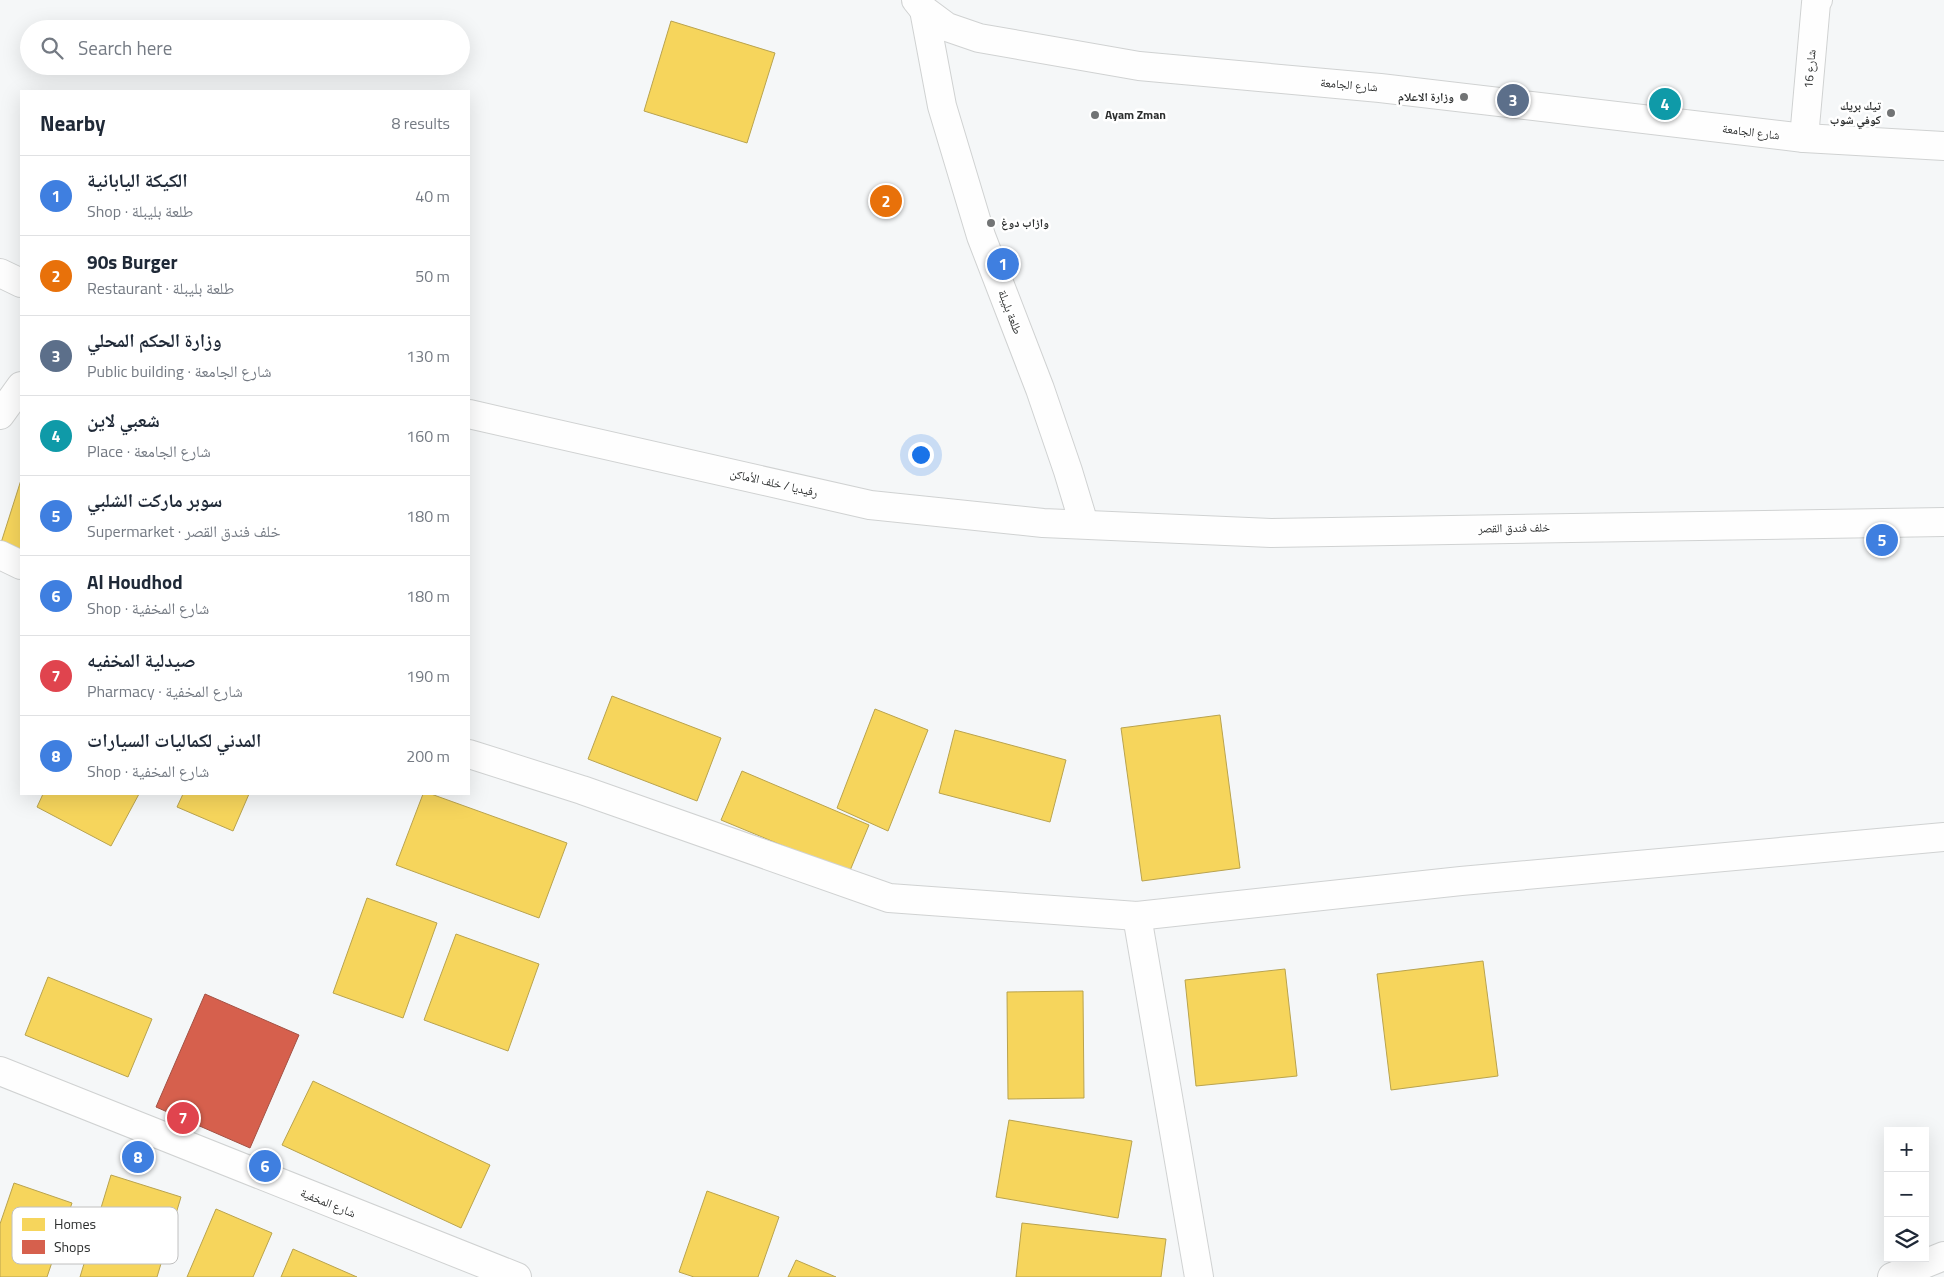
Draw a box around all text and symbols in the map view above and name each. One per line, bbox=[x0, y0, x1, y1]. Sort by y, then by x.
search box bbox=[20, 20, 470, 75]
text: Search here bbox=[78, 33, 172, 62]
icon: search bbox=[38, 34, 66, 62]
street label: شارع 16 bbox=[1798, 49, 1821, 89]
street label: شارع الجامعة bbox=[1319, 73, 1379, 96]
pin: 3 bbox=[1497, 81, 1529, 119]
pin: 4 bbox=[1649, 85, 1681, 123]
place label: وزارة الاعلام bbox=[1398, 87, 1454, 106]
marker: وزارة الاعلام bbox=[1458, 91, 1470, 103]
place label: تيك بريك كوفي شوب bbox=[1830, 96, 1882, 130]
place label: Ayam Zman bbox=[1105, 105, 1166, 124]
text: Nearby bbox=[40, 107, 105, 139]
marker: تيك بريك كوفي شوب bbox=[1885, 107, 1897, 119]
marker: Ayam Zman bbox=[1089, 109, 1101, 121]
text: 8 results bbox=[391, 111, 450, 135]
street label: شارع الجامعة bbox=[1721, 119, 1781, 144]
text: الكيكة اليابانية bbox=[87, 165, 188, 194]
pin: 2 bbox=[870, 182, 902, 220]
text: 1 bbox=[52, 184, 60, 208]
text: 40 m bbox=[415, 184, 450, 208]
text: Shop · طلعة بليبلة bbox=[87, 199, 193, 223]
place label: وازاب دوغ bbox=[1001, 213, 1049, 232]
marker: وازاب دوغ bbox=[985, 217, 997, 229]
pin: 1 bbox=[987, 245, 1019, 283]
text: 90s Burger bbox=[87, 247, 177, 276]
text: 2 bbox=[52, 264, 60, 288]
text: 50 m bbox=[415, 264, 450, 288]
text: Restaurant · طلعة بليبلة bbox=[87, 276, 234, 300]
street label: طلعة بليبلة bbox=[993, 287, 1028, 337]
text: وزارة الحكم المحلي bbox=[87, 325, 222, 354]
text: 3 bbox=[52, 344, 60, 368]
text: 130 m bbox=[406, 344, 450, 368]
text: Public building · شارع الجامعة bbox=[87, 359, 272, 383]
text: شعبي لاين bbox=[87, 405, 160, 434]
text: 4 bbox=[52, 424, 60, 448]
text: 160 m bbox=[406, 424, 450, 448]
text: Place · شارع الجامعة bbox=[87, 439, 211, 463]
your location bbox=[908, 442, 934, 468]
street label: رفيديا / خلف الأماكن bbox=[728, 463, 820, 502]
text: سوبر ماركت الشلبي bbox=[87, 485, 222, 514]
text: 5 bbox=[52, 504, 60, 528]
text: 180 m bbox=[406, 504, 450, 528]
street label: خلف فندق القصر bbox=[1477, 517, 1550, 538]
text: Supermarket · خلف فندق القصر bbox=[87, 519, 281, 543]
pin: 5 bbox=[1866, 521, 1898, 559]
text: Al Houdhod bbox=[87, 567, 183, 596]
text: 6 bbox=[52, 584, 60, 608]
text: 180 m bbox=[406, 584, 450, 608]
text: Shop · شارع المخفية bbox=[87, 596, 209, 620]
text: صيدلية المخفيه bbox=[87, 645, 196, 674]
text: 7 bbox=[52, 664, 60, 688]
text: 190 m bbox=[406, 664, 450, 688]
text: Pharmacy · شارع المخفية bbox=[87, 679, 243, 703]
text: المدني لكماليات السيارات bbox=[87, 725, 261, 754]
text: 8 bbox=[52, 744, 60, 768]
text: 200 m bbox=[406, 744, 450, 768]
text: Shop · شارع المخفية bbox=[87, 759, 209, 783]
pin: 7 bbox=[167, 1099, 199, 1137]
map controls bbox=[1884, 1127, 1929, 1262]
button: + bbox=[1884, 1127, 1929, 1172]
pin: 8 bbox=[122, 1138, 154, 1176]
pin: 6 bbox=[249, 1147, 281, 1185]
button: − bbox=[1884, 1172, 1929, 1217]
street label: شارع المخفية bbox=[298, 1183, 359, 1222]
legend bbox=[12, 1207, 178, 1264]
text: Homes bbox=[54, 1213, 96, 1234]
button: layers bbox=[1884, 1217, 1929, 1262]
text: Shops bbox=[54, 1236, 90, 1257]

